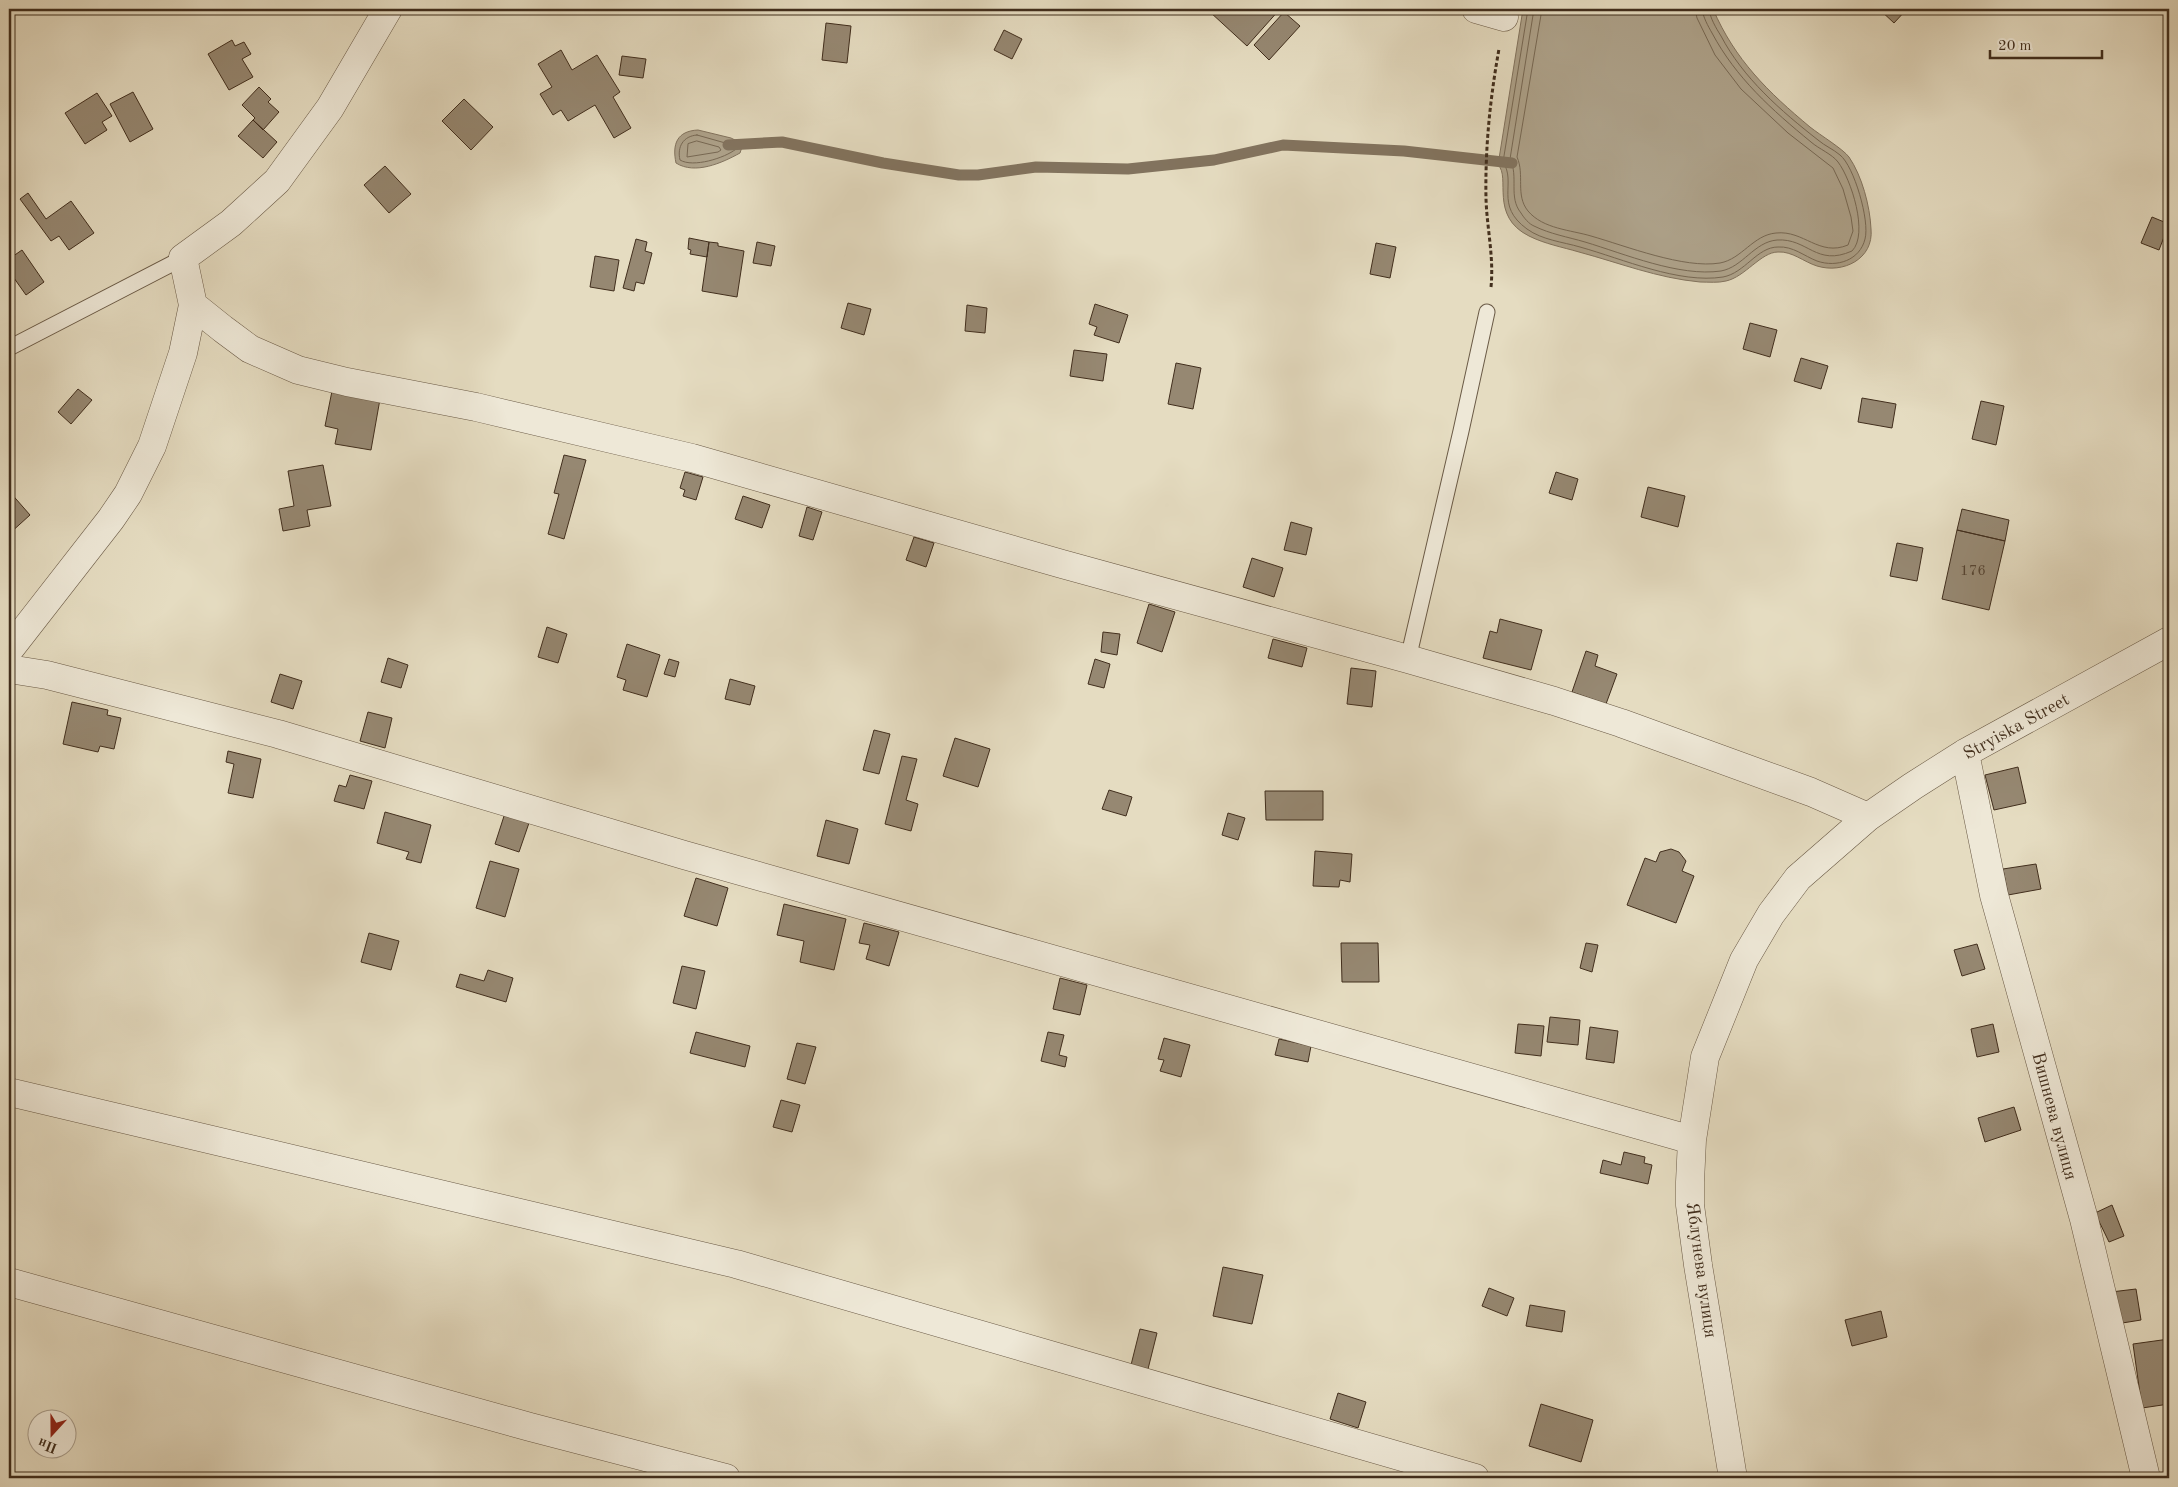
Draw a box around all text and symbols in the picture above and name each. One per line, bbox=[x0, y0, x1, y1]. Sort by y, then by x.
scale bar bbox=[1990, 28, 2103, 60]
text: 20 m bbox=[1998, 39, 2032, 54]
house number: 176 bbox=[1960, 564, 1986, 579]
street label: Stryiska Street bbox=[1960, 690, 2072, 763]
street label: Вишнева вулиця bbox=[2028, 1050, 2080, 1182]
street label: Яблунева вулиця bbox=[1683, 1201, 1719, 1339]
north arrow bbox=[28, 1410, 78, 1460]
text: Пн bbox=[36, 1435, 59, 1455]

